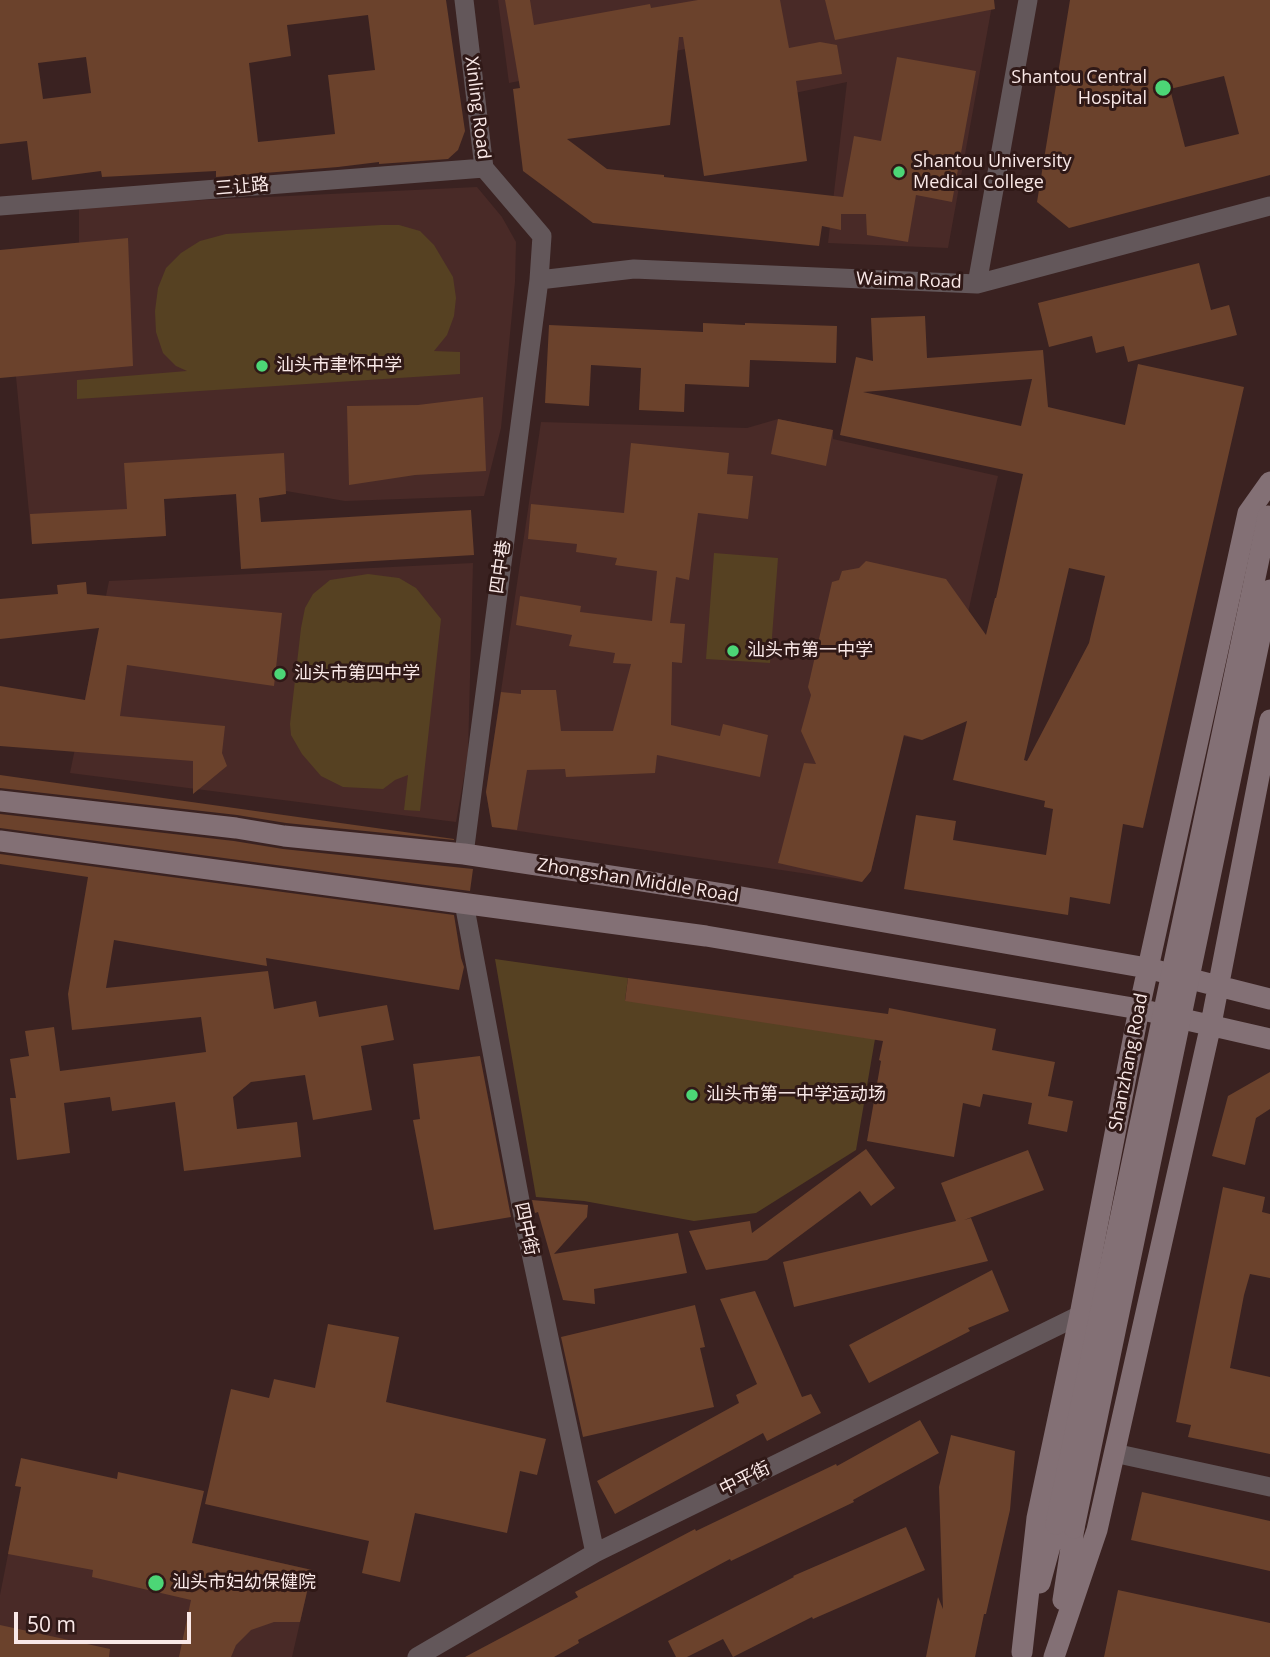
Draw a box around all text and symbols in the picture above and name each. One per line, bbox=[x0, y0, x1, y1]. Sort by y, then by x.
street label: Xinling Road bbox=[460, 55, 494, 161]
place label: Shantou Central Hospital bbox=[1011, 67, 1147, 110]
marker: Shantou Central Hospital bbox=[1153, 78, 1173, 98]
place label: Shantou University Medical College bbox=[913, 151, 1072, 194]
marker: Shantou University Medical College bbox=[891, 164, 907, 180]
street label: 三让路 bbox=[214, 174, 270, 200]
street label: Waima Road bbox=[856, 268, 962, 294]
place label: 汕头市聿怀中学 bbox=[276, 355, 402, 377]
marker: 汕头市聿怀中学 bbox=[254, 358, 270, 374]
street label: 四中巷 bbox=[487, 539, 515, 595]
place label: 汕头市第一中学 bbox=[747, 640, 873, 662]
marker: 汕头市第一中学 bbox=[725, 643, 741, 659]
place label: 汕头市第四中学 bbox=[294, 663, 420, 685]
marker: 汕头市第四中学 bbox=[272, 666, 288, 682]
street label: Zhongshan Middle Road bbox=[536, 854, 740, 908]
street label: Shanzhang Road bbox=[1105, 991, 1153, 1133]
place label: 汕头市第一中学运动场 bbox=[706, 1084, 886, 1106]
marker: 汕头市第一中学运动场 bbox=[684, 1087, 700, 1103]
street label: 四中街 bbox=[510, 1200, 542, 1258]
street label: 中平街 bbox=[716, 1457, 774, 1501]
place label: 汕头市妇幼保健院 bbox=[172, 1572, 316, 1594]
marker: 汕头市妇幼保健院 bbox=[146, 1573, 166, 1593]
scale bar bbox=[18, 1598, 194, 1642]
text: 50 m bbox=[27, 1610, 76, 1638]

